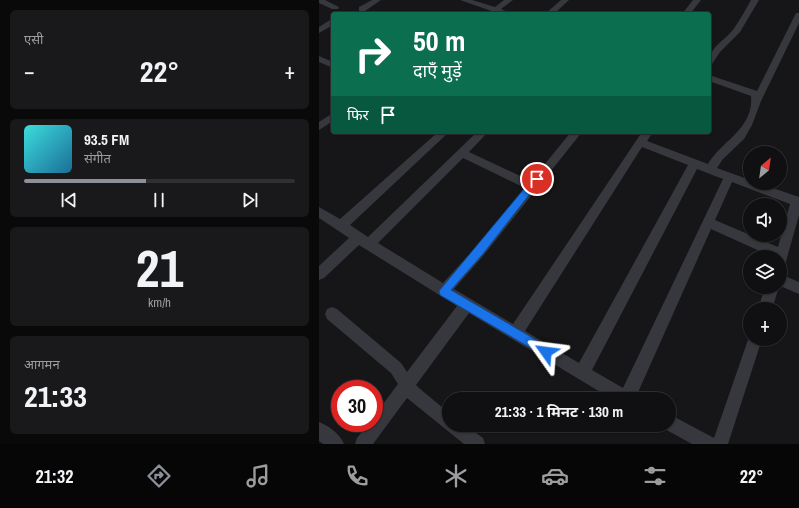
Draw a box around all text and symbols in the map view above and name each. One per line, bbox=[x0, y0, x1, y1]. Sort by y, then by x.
text: 50 m bbox=[413, 22, 465, 60]
icon: right bbox=[347, 28, 399, 80]
text: एसी bbox=[24, 31, 43, 48]
text: 22° bbox=[140, 51, 179, 91]
text: − bbox=[24, 56, 35, 86]
text: + bbox=[284, 56, 295, 86]
text: दाएँ मुड़ें bbox=[413, 58, 462, 83]
text: फिर bbox=[347, 104, 369, 125]
icon: arrive bbox=[377, 104, 399, 126]
text: 93.5 FM bbox=[84, 129, 129, 150]
north arrow bbox=[743, 146, 787, 190]
map controls bbox=[743, 146, 787, 346]
text: संगीत bbox=[84, 150, 111, 167]
pin bbox=[520, 162, 554, 196]
icon: arrive bbox=[526, 168, 548, 190]
icon: previous bbox=[58, 189, 80, 211]
icon: pause bbox=[148, 189, 170, 211]
icon: next bbox=[239, 189, 261, 211]
button: sound bbox=[743, 198, 787, 242]
text: 21 bbox=[136, 233, 183, 303]
button: layers bbox=[743, 250, 787, 294]
text: km/h bbox=[148, 294, 171, 311]
button: + bbox=[743, 302, 787, 346]
position arrow bbox=[525, 331, 567, 373]
text: आगमन bbox=[24, 356, 60, 373]
text: 21:33 bbox=[24, 376, 87, 416]
speed limit sign: 30 bbox=[331, 380, 383, 432]
text: 21:33 · 1 मिनट · 130 m bbox=[495, 401, 623, 422]
icon: directions bbox=[145, 462, 173, 490]
icon: music bbox=[244, 462, 272, 490]
icon: phone bbox=[343, 462, 371, 490]
icon: climate bbox=[442, 462, 470, 490]
icon: car bbox=[541, 462, 569, 490]
icon: filters bbox=[641, 462, 669, 490]
text: 21:32 bbox=[36, 464, 73, 489]
text: 22° bbox=[740, 464, 763, 489]

